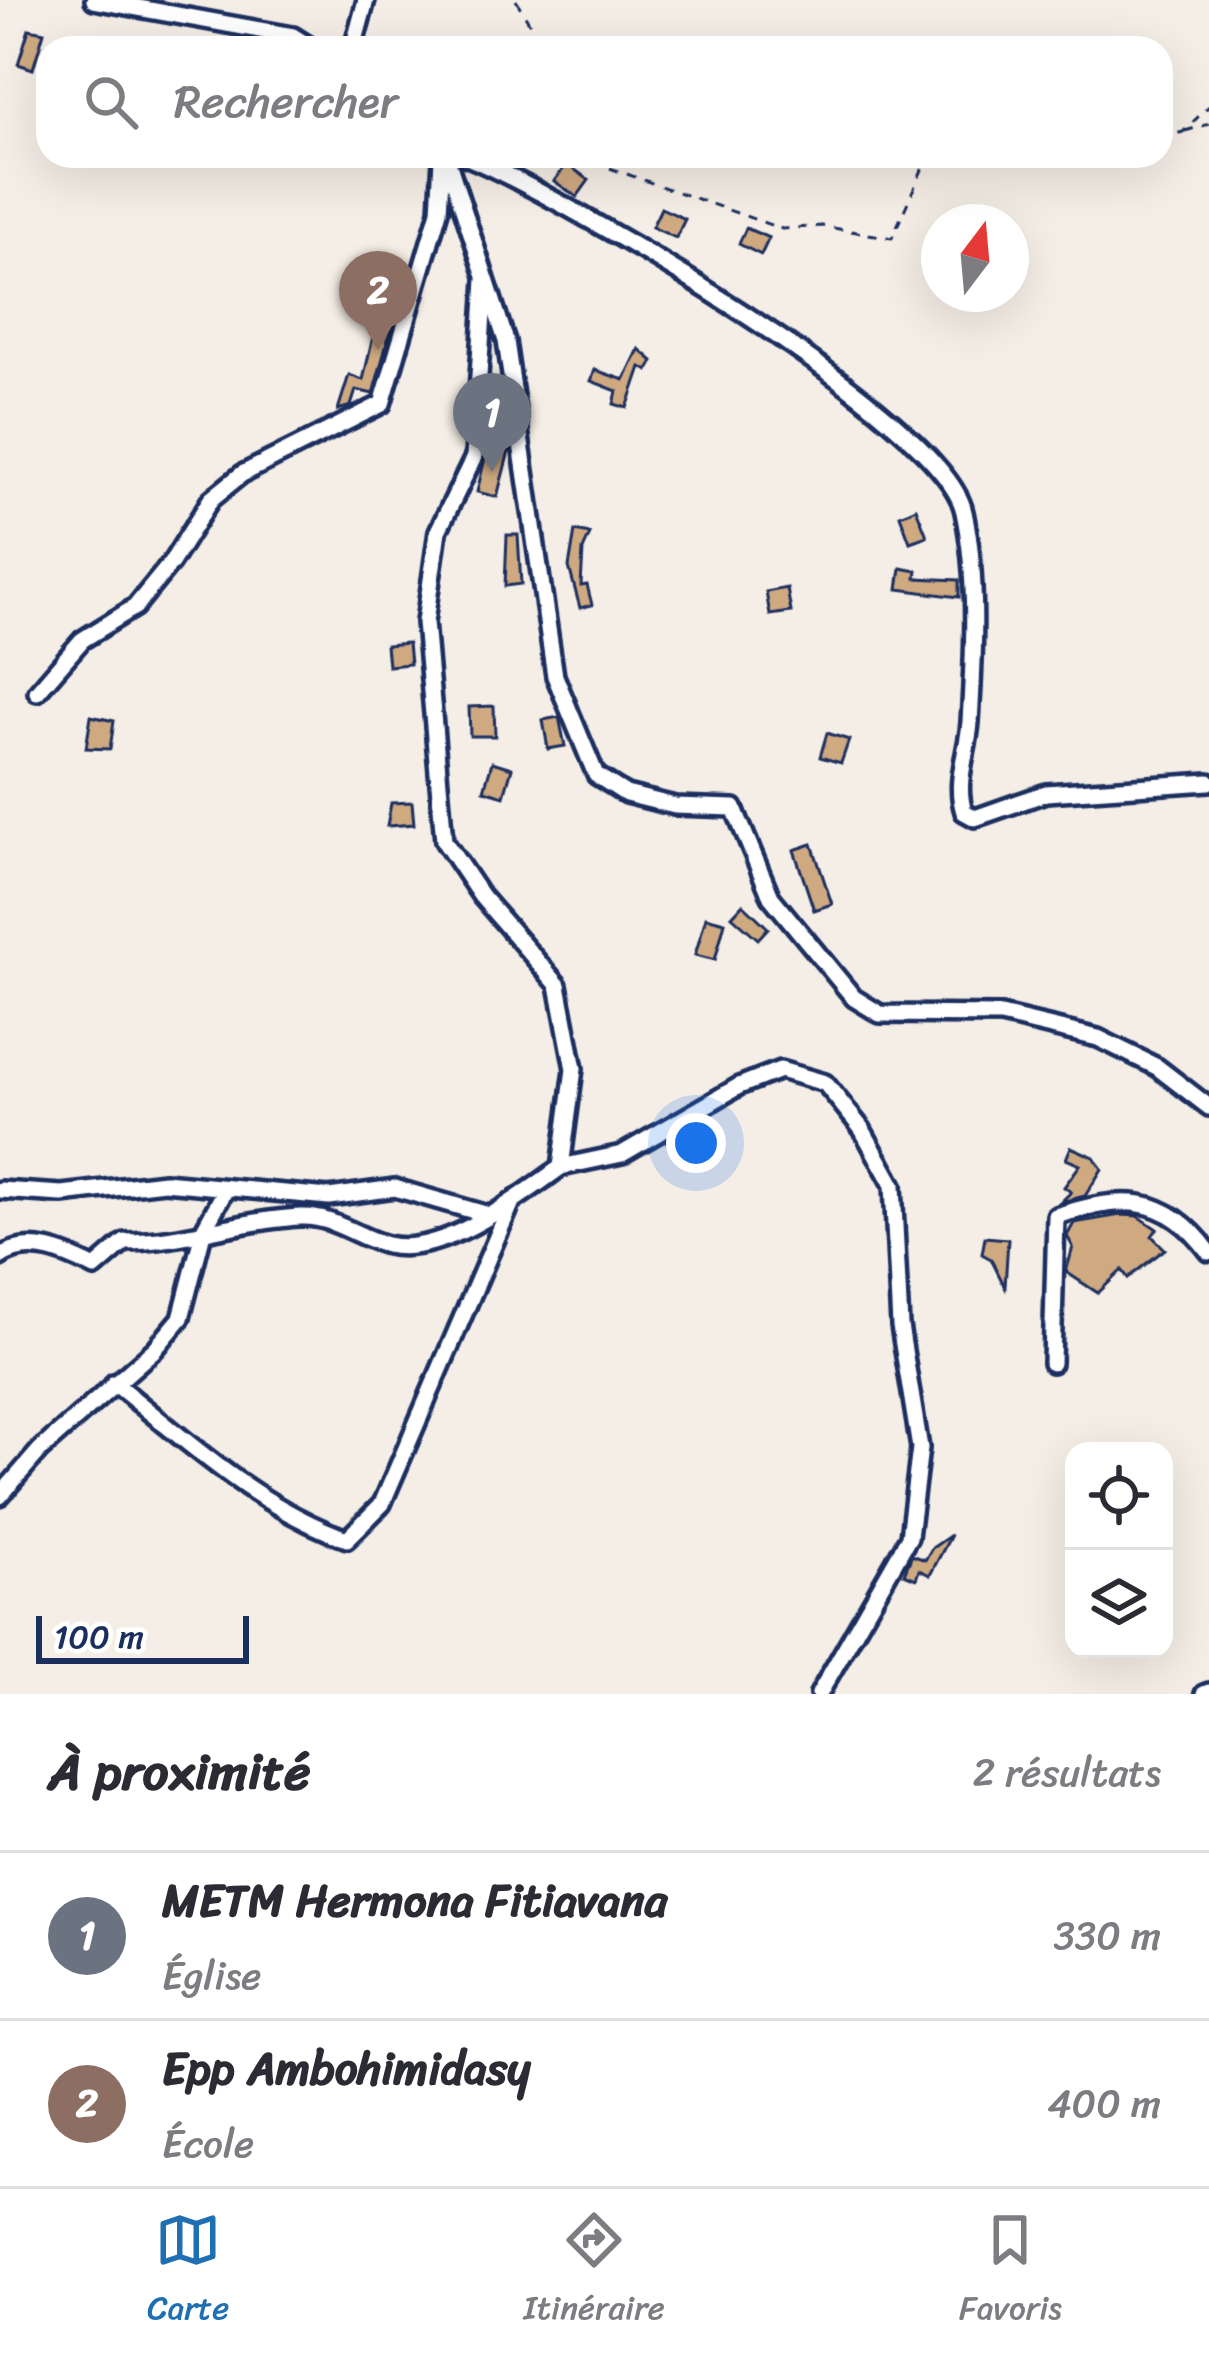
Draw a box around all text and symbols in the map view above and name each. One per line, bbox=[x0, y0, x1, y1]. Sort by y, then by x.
search box bbox=[36, 36, 1173, 168]
text: Rechercher bbox=[174, 62, 398, 142]
icon: search bbox=[78, 69, 144, 135]
north arrow bbox=[921, 204, 1029, 312]
pin: 2 bbox=[339, 251, 417, 350]
pin: 1 bbox=[453, 373, 531, 472]
your location bbox=[666, 1113, 726, 1173]
map controls bbox=[1065, 1442, 1173, 1658]
button: locate bbox=[1065, 1442, 1173, 1550]
button: layers bbox=[1065, 1550, 1173, 1658]
text: 100 m bbox=[54, 1608, 144, 1666]
scale bar bbox=[36, 1610, 249, 1663]
text: À proximité bbox=[48, 1727, 310, 1817]
text: 2 résultats bbox=[973, 1738, 1161, 1807]
text: METM Hermona Fitiavana bbox=[162, 1861, 667, 1941]
text: 1 bbox=[79, 1901, 95, 1970]
text: 330 m bbox=[1053, 1901, 1161, 1970]
text: Église bbox=[162, 1941, 261, 2010]
text: Epp Ambohimidasy bbox=[162, 2029, 531, 2109]
text: 2 bbox=[76, 2069, 98, 2138]
text: 400 m bbox=[1047, 2069, 1161, 2138]
text: École bbox=[162, 2109, 254, 2178]
tab: Carte bbox=[147, 2207, 229, 2337]
tab: Itinéraire bbox=[524, 2207, 665, 2337]
tab: Favoris bbox=[959, 2207, 1062, 2337]

